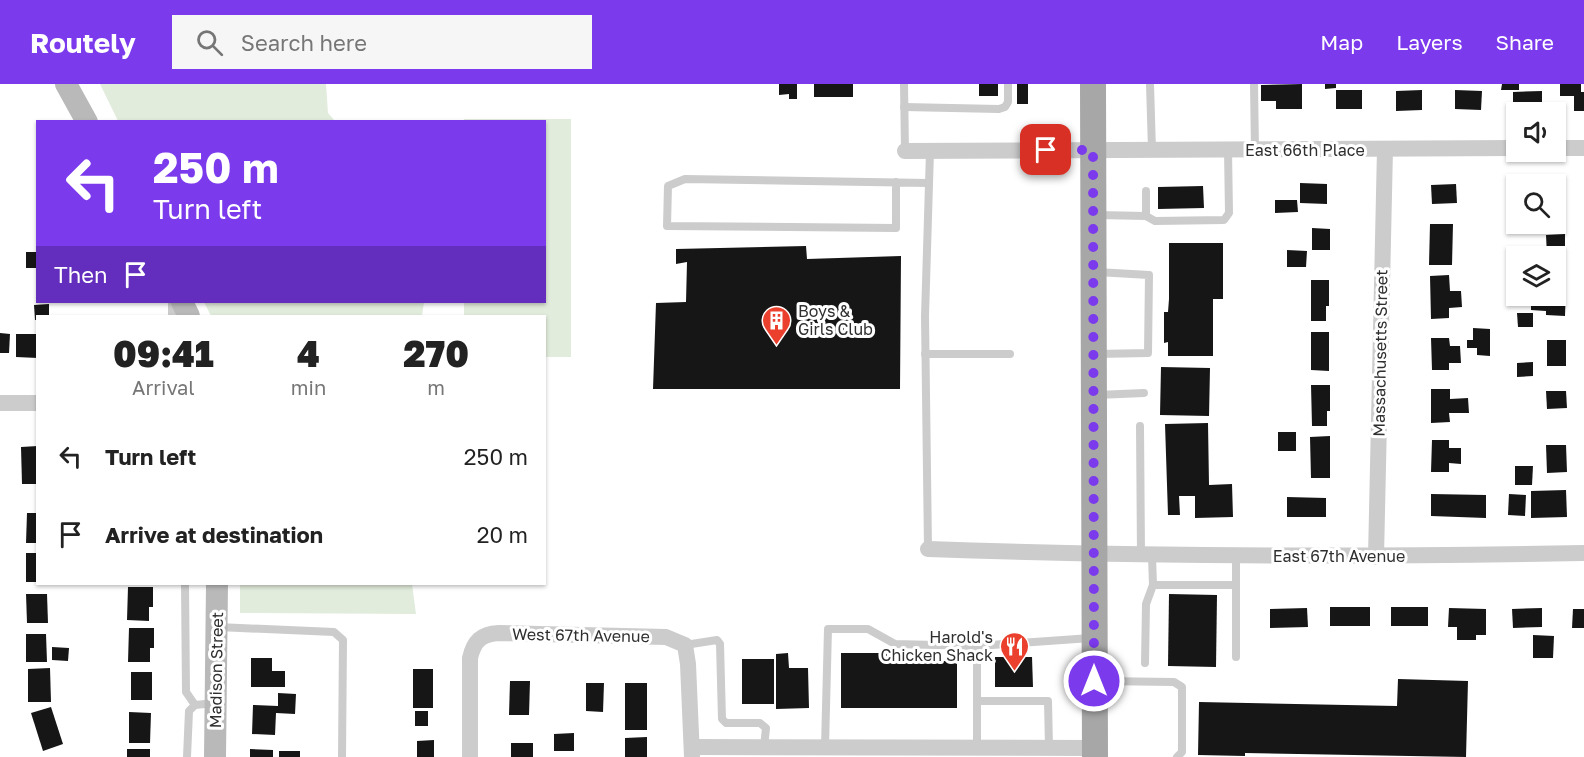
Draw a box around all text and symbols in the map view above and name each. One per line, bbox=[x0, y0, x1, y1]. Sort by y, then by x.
search box bbox=[172, 15, 592, 69]
text: Routely bbox=[30, 26, 136, 59]
icon: search bbox=[193, 26, 226, 59]
text: Search here bbox=[241, 29, 367, 56]
text: Map bbox=[1320, 29, 1363, 55]
text: Layers bbox=[1396, 29, 1463, 55]
text: Share bbox=[1496, 29, 1554, 55]
map controls bbox=[1506, 102, 1566, 306]
button: sound bbox=[1506, 102, 1566, 162]
pin bbox=[1020, 124, 1071, 175]
icon: arrive bbox=[1029, 133, 1062, 166]
street label: East 66th Place bbox=[1245, 140, 1365, 160]
text: 250 m bbox=[153, 142, 279, 192]
icon: left bbox=[54, 144, 132, 222]
button: search bbox=[1506, 174, 1566, 234]
text: Turn left bbox=[153, 193, 262, 225]
button: layers bbox=[1506, 246, 1566, 306]
icon: arrive bbox=[119, 258, 152, 291]
text: Then bbox=[54, 261, 107, 288]
street label: Massachusetts Street bbox=[1369, 269, 1391, 437]
place label: Boys & Girls Club bbox=[798, 301, 873, 339]
building icon: Boys & Girls Club bbox=[761, 304, 793, 346]
text: 09:41 bbox=[113, 332, 214, 375]
text: 4 bbox=[297, 332, 320, 375]
text: 270 bbox=[403, 332, 469, 375]
text: Arrival bbox=[132, 375, 195, 399]
text: min bbox=[291, 375, 326, 399]
text: m bbox=[427, 375, 445, 399]
icon: left bbox=[54, 440, 87, 473]
text: Turn left bbox=[105, 443, 196, 470]
text: 250 m bbox=[464, 443, 528, 470]
icon: arrive bbox=[54, 518, 87, 551]
text: Arrive at destination bbox=[105, 521, 323, 548]
text: 20 m bbox=[477, 521, 528, 548]
street label: East 67th Avenue bbox=[1273, 546, 1405, 566]
street label: Madison Street bbox=[205, 612, 227, 728]
street label: West 67th Avenue bbox=[512, 624, 650, 646]
place label: Harold's Chicken Shack bbox=[881, 627, 993, 665]
restaurant icon: Harold's Chicken Shack bbox=[998, 630, 1030, 672]
position arrow bbox=[1062, 649, 1126, 713]

